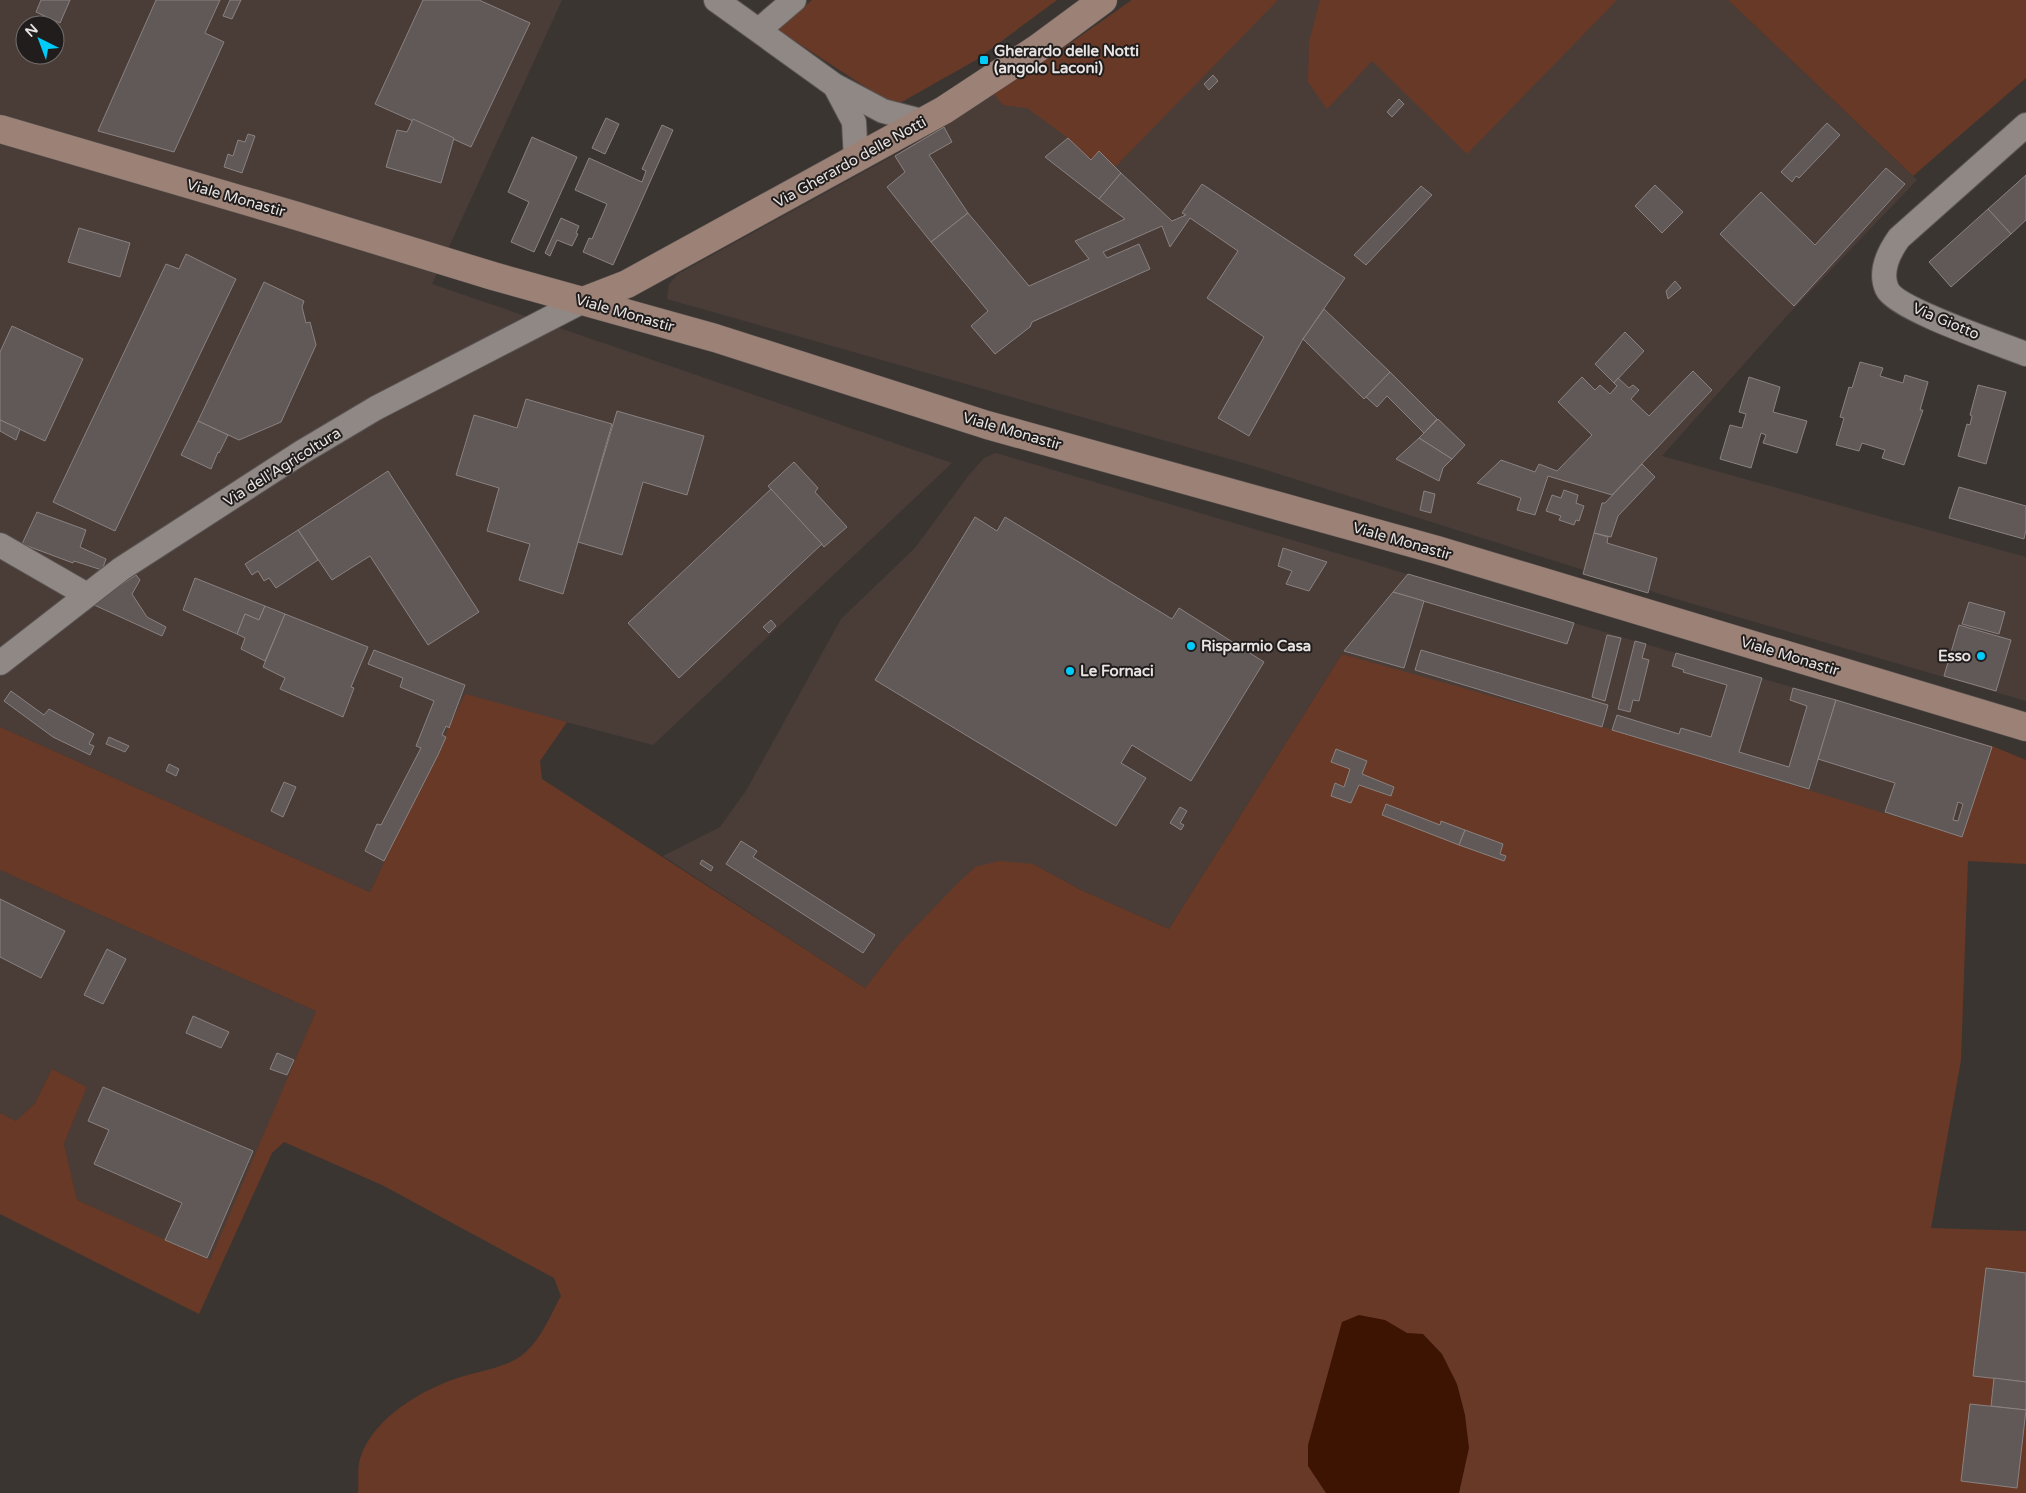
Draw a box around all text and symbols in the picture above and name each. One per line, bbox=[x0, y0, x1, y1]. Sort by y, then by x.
north arrow bbox=[15, 15, 65, 65]
text: N bbox=[22, 21, 42, 41]
place label: Gherardo delle Notti (angolo Laconi) bbox=[994, 42, 1139, 78]
marker: Gherardo delle Notti (angolo Laconi) bbox=[978, 54, 990, 66]
street label: Via Gherardo delle Notti bbox=[771, 113, 929, 211]
street label: Viale Monastir bbox=[185, 175, 288, 221]
street label: Viale Monastir bbox=[574, 290, 677, 336]
street label: Via Giotto bbox=[1910, 299, 1982, 343]
street label: Viale Monastir bbox=[961, 408, 1064, 454]
street label: Via dell'Agricoltura bbox=[220, 424, 344, 510]
street label: Viale Monastir bbox=[1351, 518, 1454, 564]
street label: Viale Monastir bbox=[1739, 633, 1842, 680]
place label: Risparmio Casa bbox=[1201, 637, 1311, 656]
marker: Risparmio Casa bbox=[1185, 640, 1197, 652]
place label: Esso bbox=[1938, 647, 1971, 665]
marker: Esso bbox=[1975, 650, 1987, 662]
place label: Le Fornaci bbox=[1080, 662, 1154, 680]
marker: Le Fornaci bbox=[1064, 665, 1076, 677]

